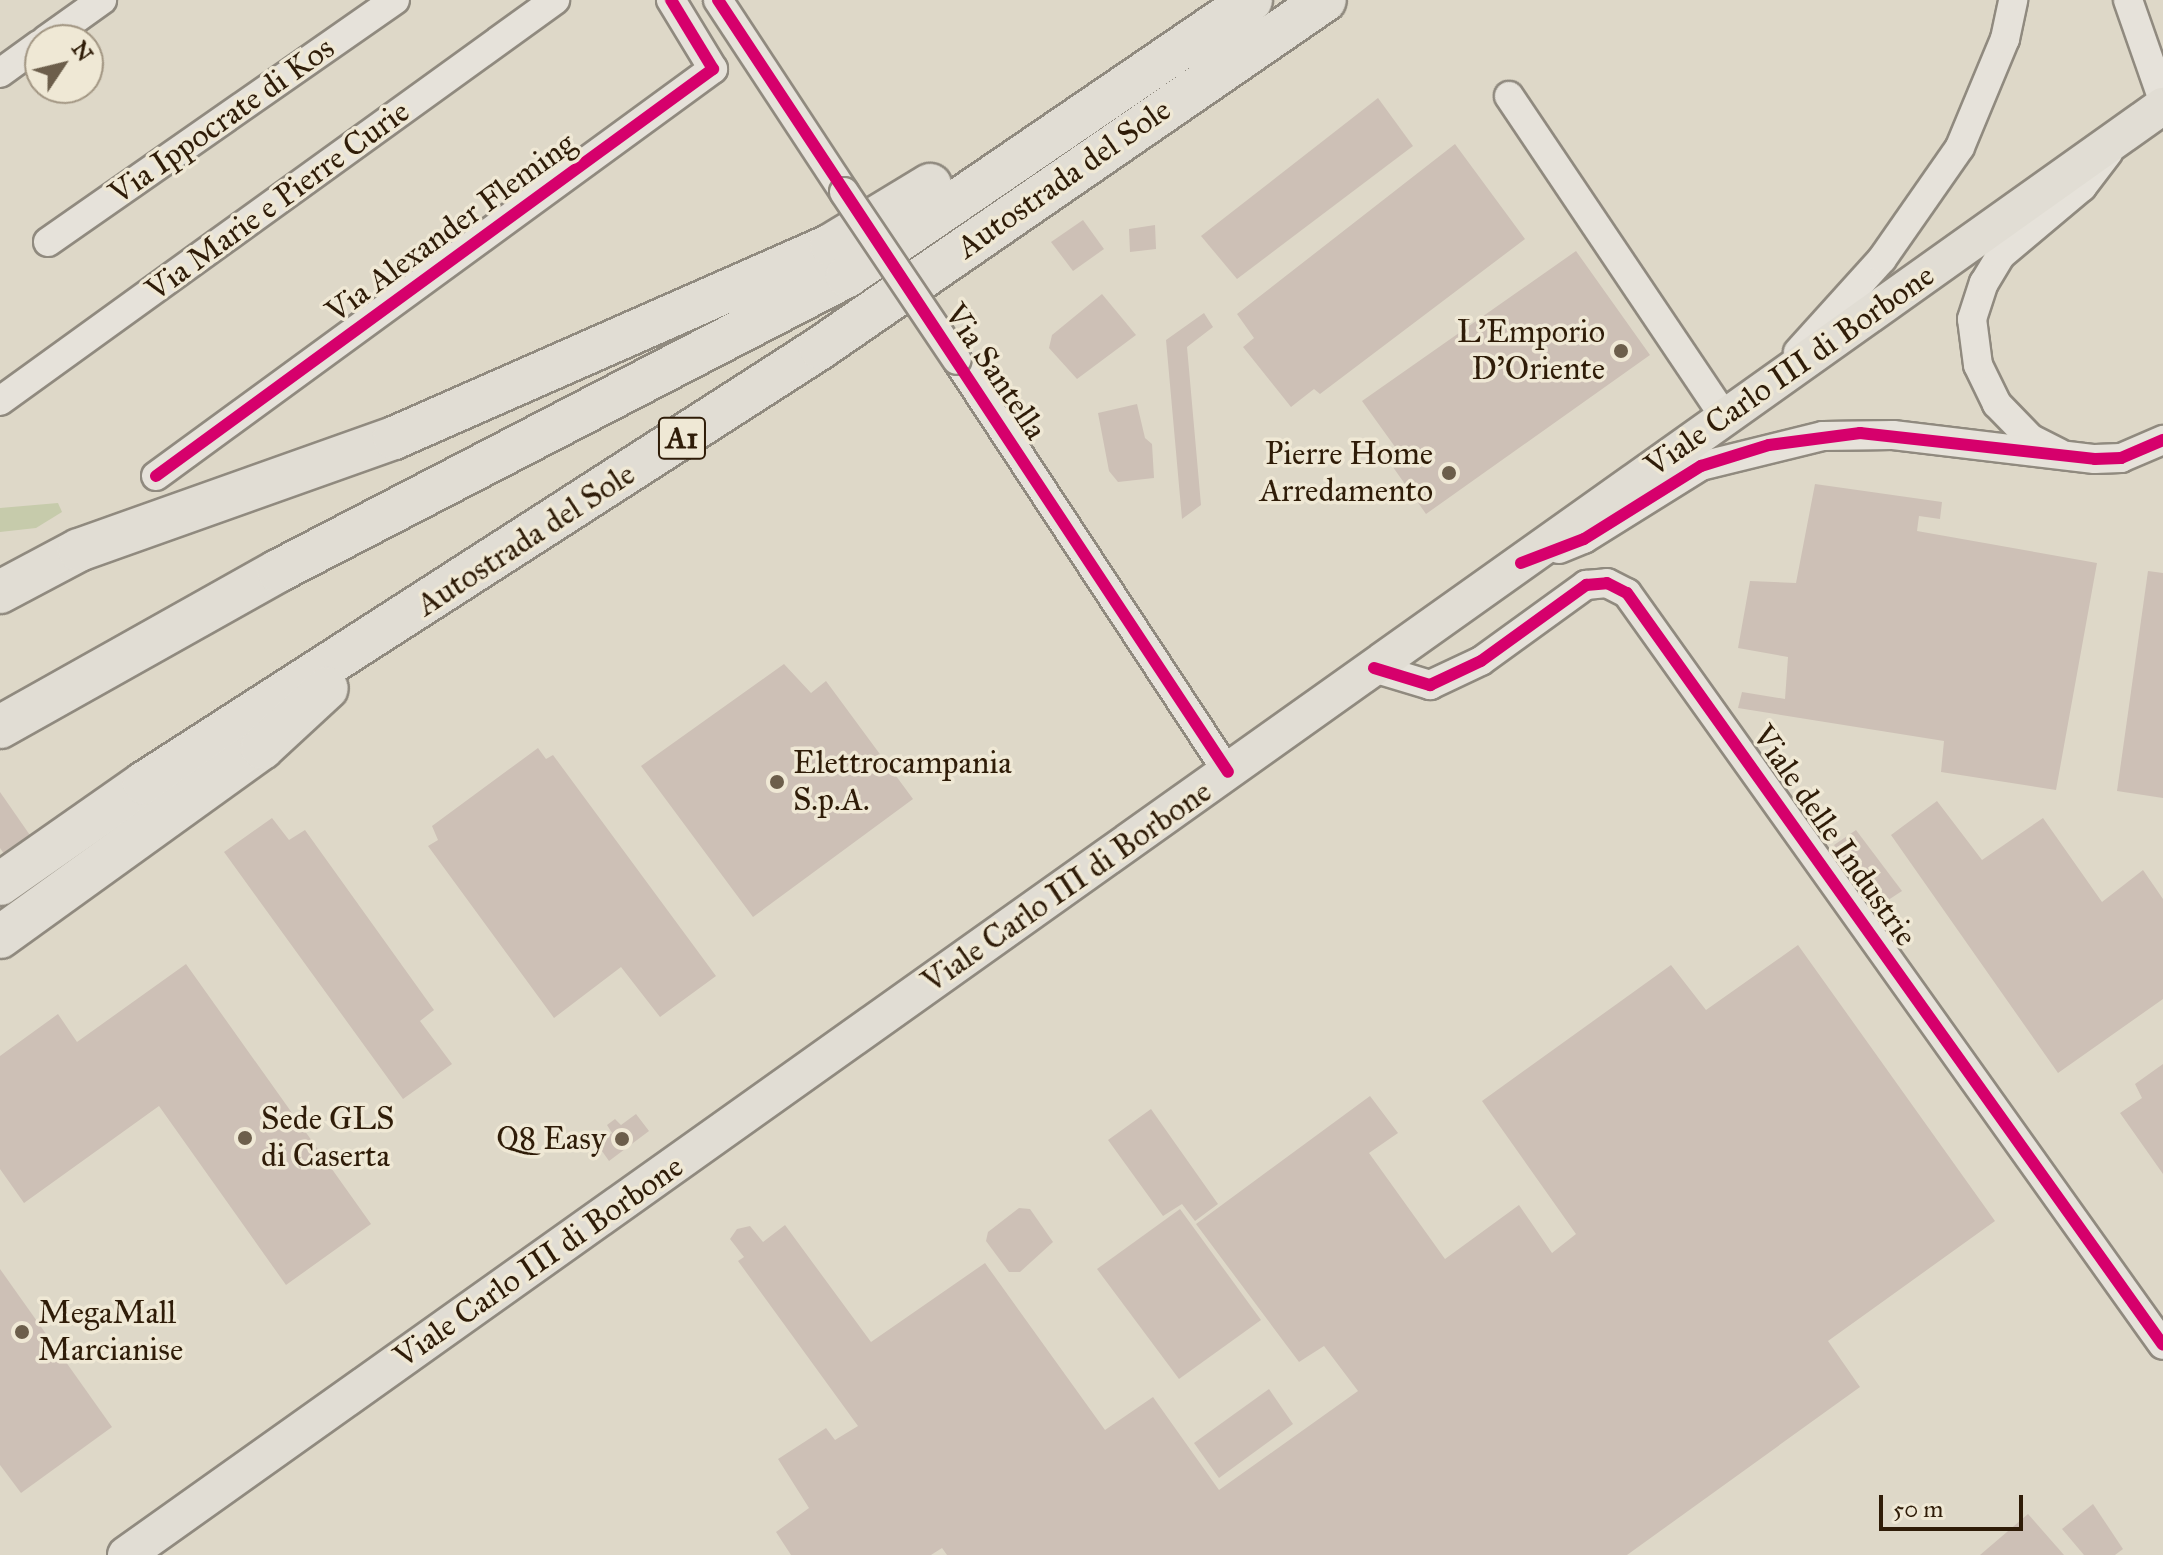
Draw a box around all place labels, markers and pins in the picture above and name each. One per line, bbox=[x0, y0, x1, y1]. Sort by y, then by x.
place label: L'Emporio D'Oriente bbox=[1457, 314, 1605, 389]
marker: L'Emporio D'Oriente bbox=[1612, 342, 1630, 360]
place label: Pierre Home Arredamento bbox=[1260, 436, 1433, 511]
marker: Pierre Home Arredamento bbox=[1440, 464, 1458, 482]
place label: Elettrocampania S.p.A. bbox=[793, 745, 1012, 820]
marker: Elettrocampania S.p.A. bbox=[768, 773, 786, 791]
place label: Sede GLS di Caserta bbox=[261, 1101, 394, 1176]
place label: Q8 Easy bbox=[496, 1120, 606, 1158]
marker: Sede GLS di Caserta bbox=[236, 1129, 254, 1147]
marker: Q8 Easy bbox=[613, 1130, 631, 1148]
place label: MegaMall Marcianise bbox=[38, 1295, 183, 1370]
marker: MegaMall Marcianise bbox=[13, 1323, 31, 1341]

